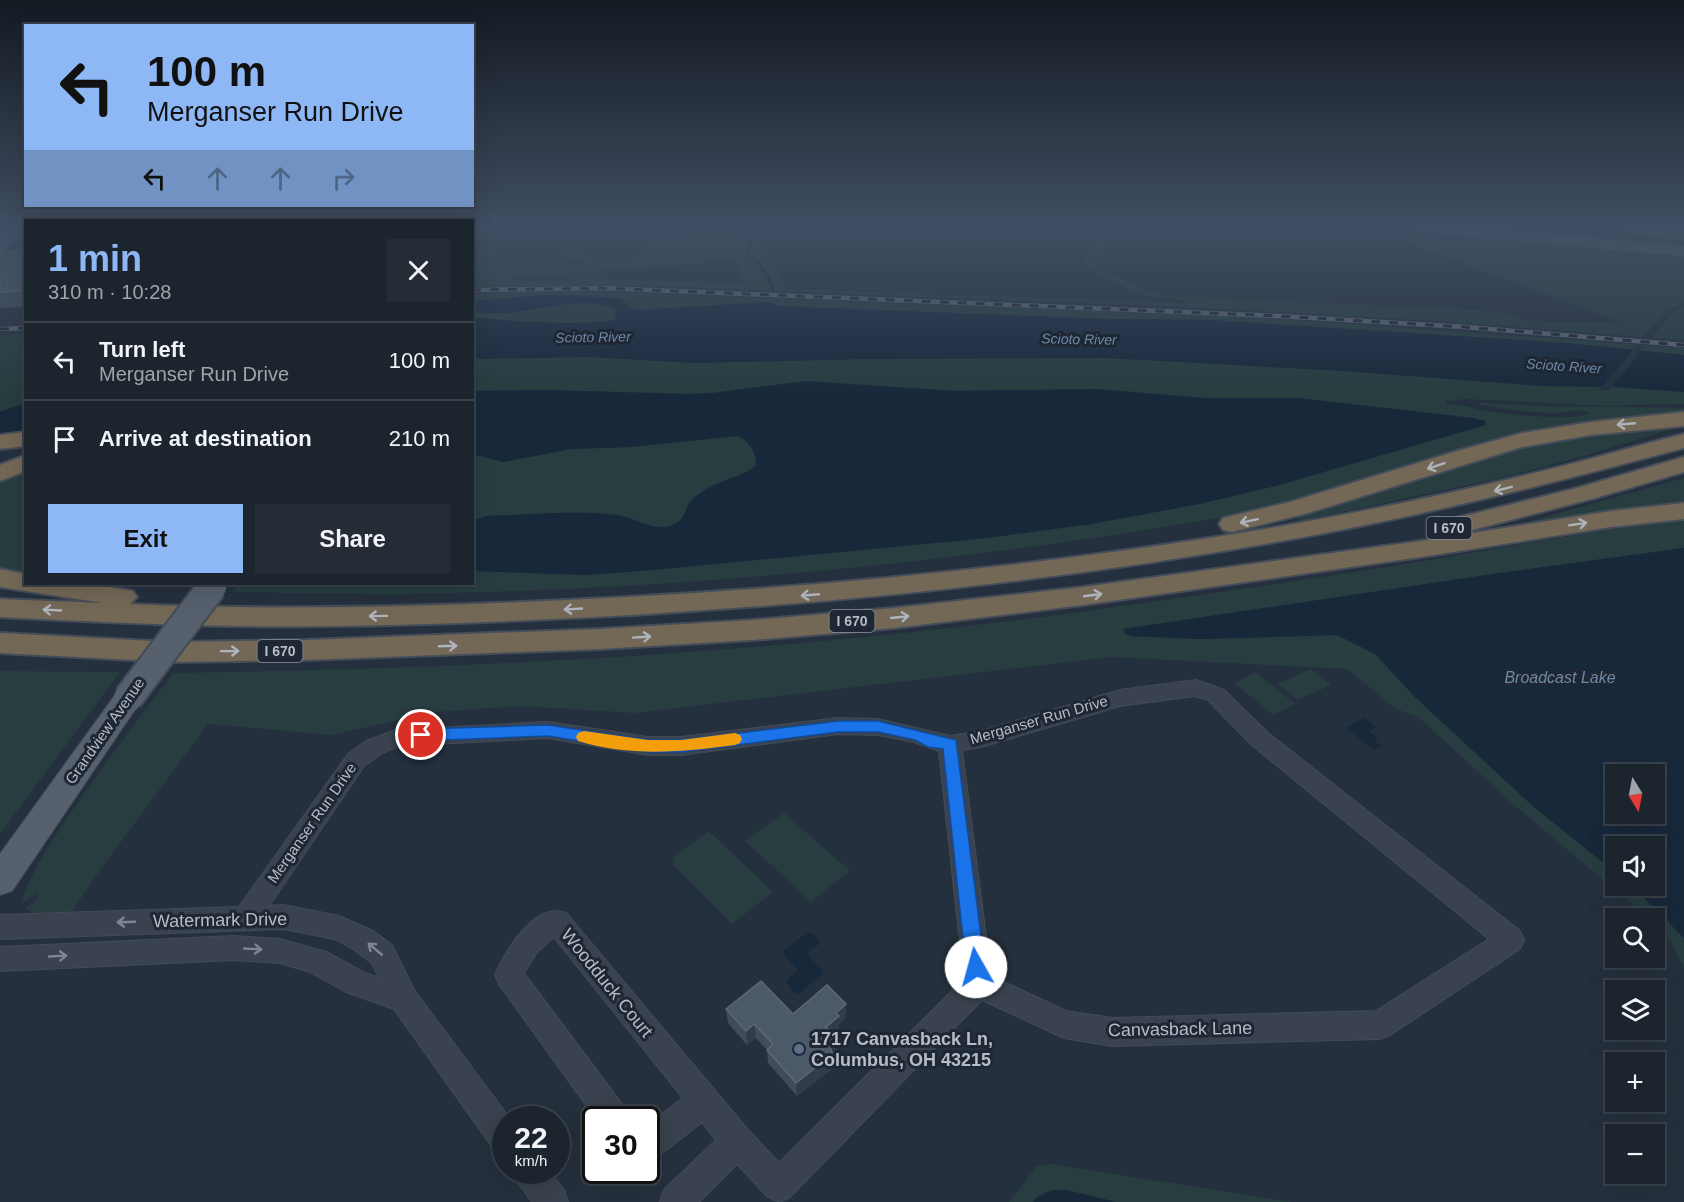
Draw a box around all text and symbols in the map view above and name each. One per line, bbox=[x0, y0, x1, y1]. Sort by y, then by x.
icon: left bbox=[48, 48, 126, 126]
text: 100 m bbox=[147, 48, 266, 95]
text: Merganser Run Drive bbox=[147, 97, 404, 127]
icon: left bbox=[138, 162, 171, 195]
icon: ahead bbox=[201, 162, 234, 195]
icon: ahead bbox=[264, 162, 297, 195]
icon: right bbox=[327, 162, 360, 195]
text: 1 min bbox=[48, 238, 142, 279]
button: close bbox=[387, 239, 450, 302]
text: 310 m · 10:28 bbox=[48, 281, 171, 303]
water label: Scioto River bbox=[555, 328, 632, 346]
water label: Scioto River bbox=[1041, 330, 1118, 348]
text: Turn left bbox=[99, 337, 185, 362]
icon: left bbox=[48, 345, 81, 378]
text: 100 m bbox=[389, 348, 450, 373]
water label: Scioto River bbox=[1526, 355, 1604, 377]
text: Merganser Run Drive bbox=[99, 363, 289, 385]
one-way arrow bbox=[1616, 419, 1636, 430]
icon: arrive bbox=[48, 423, 81, 456]
text: Arrive at destination bbox=[99, 426, 312, 451]
text: 210 m bbox=[389, 426, 450, 451]
one-way arrow bbox=[1427, 461, 1446, 472]
one-way arrow bbox=[1494, 483, 1513, 495]
button: Exit bbox=[48, 504, 243, 573]
button: Share bbox=[255, 504, 450, 573]
one-way arrow bbox=[1240, 516, 1259, 527]
road number: I 670 bbox=[1426, 517, 1472, 539]
one-way arrow bbox=[1568, 518, 1588, 529]
one-way arrow bbox=[1083, 589, 1103, 600]
one-way arrow bbox=[800, 590, 820, 601]
one-way arrow bbox=[43, 604, 63, 616]
one-way arrow bbox=[564, 604, 584, 615]
one-way arrow bbox=[369, 610, 389, 622]
road number: I 670 bbox=[830, 610, 874, 632]
one-way arrow bbox=[889, 611, 909, 622]
one-way arrow bbox=[632, 631, 652, 642]
road number: I 670 bbox=[258, 640, 302, 662]
one-way arrow bbox=[437, 640, 457, 651]
one-way arrow bbox=[220, 646, 240, 657]
water label: Broadcast Lake bbox=[1504, 669, 1616, 686]
street label: Grandview Avenue bbox=[62, 674, 148, 787]
street label: Merganser Run Drive bbox=[968, 692, 1110, 747]
pin bbox=[395, 709, 446, 760]
icon: arrive bbox=[404, 718, 437, 751]
street label: Merganser Run Drive bbox=[264, 759, 359, 886]
north arrow bbox=[1605, 764, 1665, 824]
map controls bbox=[1605, 764, 1665, 1184]
button: sound bbox=[1605, 836, 1665, 896]
button: search bbox=[1605, 908, 1665, 968]
street label: Watermark Drive bbox=[153, 909, 287, 931]
one-way arrow bbox=[116, 917, 136, 928]
street label: Woodduck Court bbox=[557, 925, 657, 1041]
position arrow bbox=[944, 935, 1008, 999]
one-way arrow bbox=[243, 943, 263, 954]
one-way arrow bbox=[367, 943, 383, 956]
one-way arrow bbox=[48, 951, 68, 962]
button: layers bbox=[1605, 980, 1665, 1040]
street label: Canvasback Lane bbox=[1108, 1018, 1252, 1040]
place label: 1717 Canvasback Ln, Columbus, OH 43215 bbox=[811, 1029, 993, 1070]
marker: 1717 Canvasback Ln, Columbus, OH 43215 bbox=[792, 1042, 806, 1056]
button: + bbox=[1605, 1052, 1665, 1112]
speed limit sign: 30 bbox=[582, 1106, 660, 1184]
text: 22 bbox=[514, 1121, 548, 1154]
button: − bbox=[1605, 1124, 1665, 1184]
text: km/h bbox=[515, 1152, 547, 1169]

